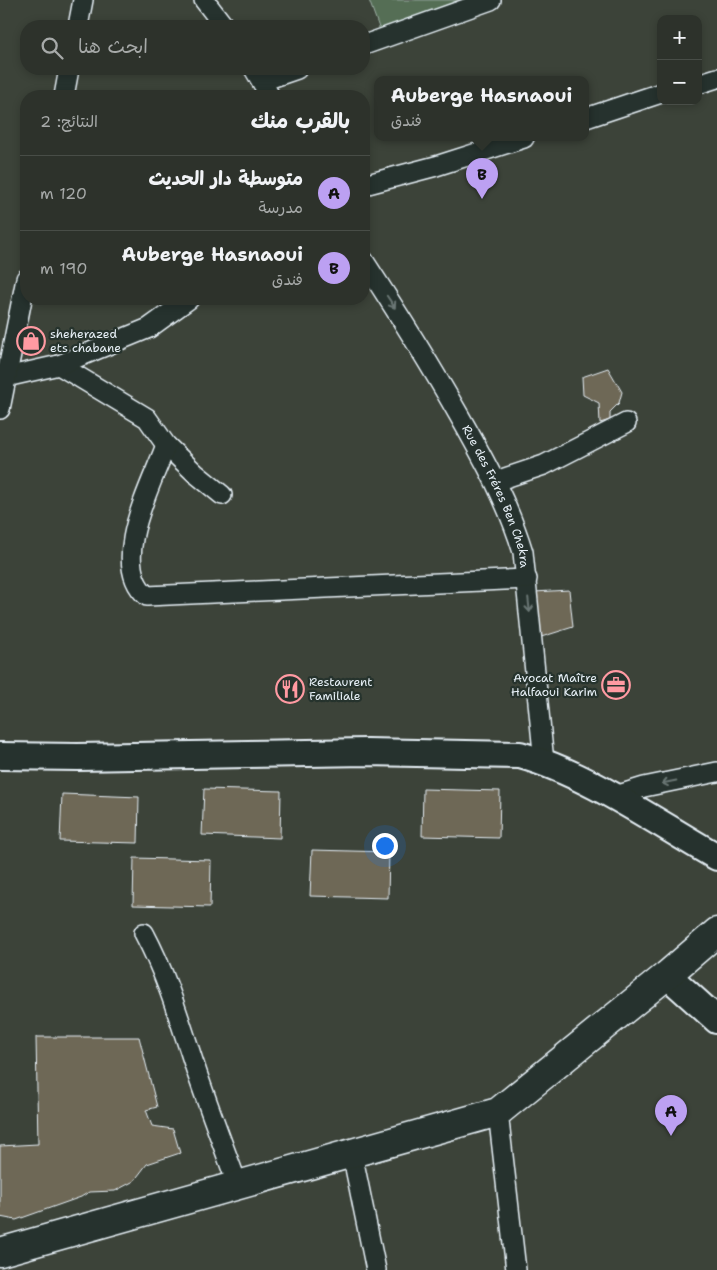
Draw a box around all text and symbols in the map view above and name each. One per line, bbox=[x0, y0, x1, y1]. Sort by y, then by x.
map controls bbox=[657, 15, 702, 105]
button: + bbox=[657, 15, 702, 60]
search box bbox=[20, 20, 370, 75]
icon: search bbox=[38, 34, 66, 62]
text: ابحث هنا bbox=[78, 34, 148, 59]
button: − bbox=[657, 60, 702, 105]
popup bbox=[374, 76, 589, 141]
text: Auberge Hasnaoui bbox=[391, 83, 572, 108]
text: بالقرب منك bbox=[251, 107, 350, 135]
text: فندق bbox=[391, 110, 422, 131]
text: النتائج: 2 bbox=[40, 111, 98, 132]
pin: B bbox=[466, 158, 498, 199]
text: متوسطة دار الحديث bbox=[149, 166, 303, 191]
text: 120 m bbox=[40, 183, 87, 204]
text: A bbox=[328, 183, 340, 204]
text: مدرسة bbox=[258, 197, 303, 218]
text: Auberge Hasnaoui bbox=[122, 242, 303, 267]
text: 190 m bbox=[40, 258, 87, 279]
text: B bbox=[329, 258, 339, 279]
text: فندق bbox=[272, 269, 303, 290]
one-way arrow bbox=[386, 295, 396, 309]
shop icon: sheherazed ets chabane bbox=[16, 326, 46, 356]
place label: sheherazed ets chabane bbox=[50, 326, 121, 356]
street label: Rue des Fréres Ben Chekra bbox=[458, 422, 533, 569]
one-way arrow bbox=[524, 597, 534, 613]
place label: Avocat Maître Halfaoui Karim bbox=[511, 670, 597, 700]
office icon: Avocat Maître Halfaoui Karim bbox=[601, 670, 631, 700]
restaurant icon: Restaurent Familiale bbox=[275, 674, 305, 704]
place label: Restaurent Familiale bbox=[309, 674, 373, 704]
one-way arrow bbox=[662, 778, 678, 787]
your location bbox=[372, 833, 398, 859]
pin: A bbox=[655, 1095, 687, 1136]

